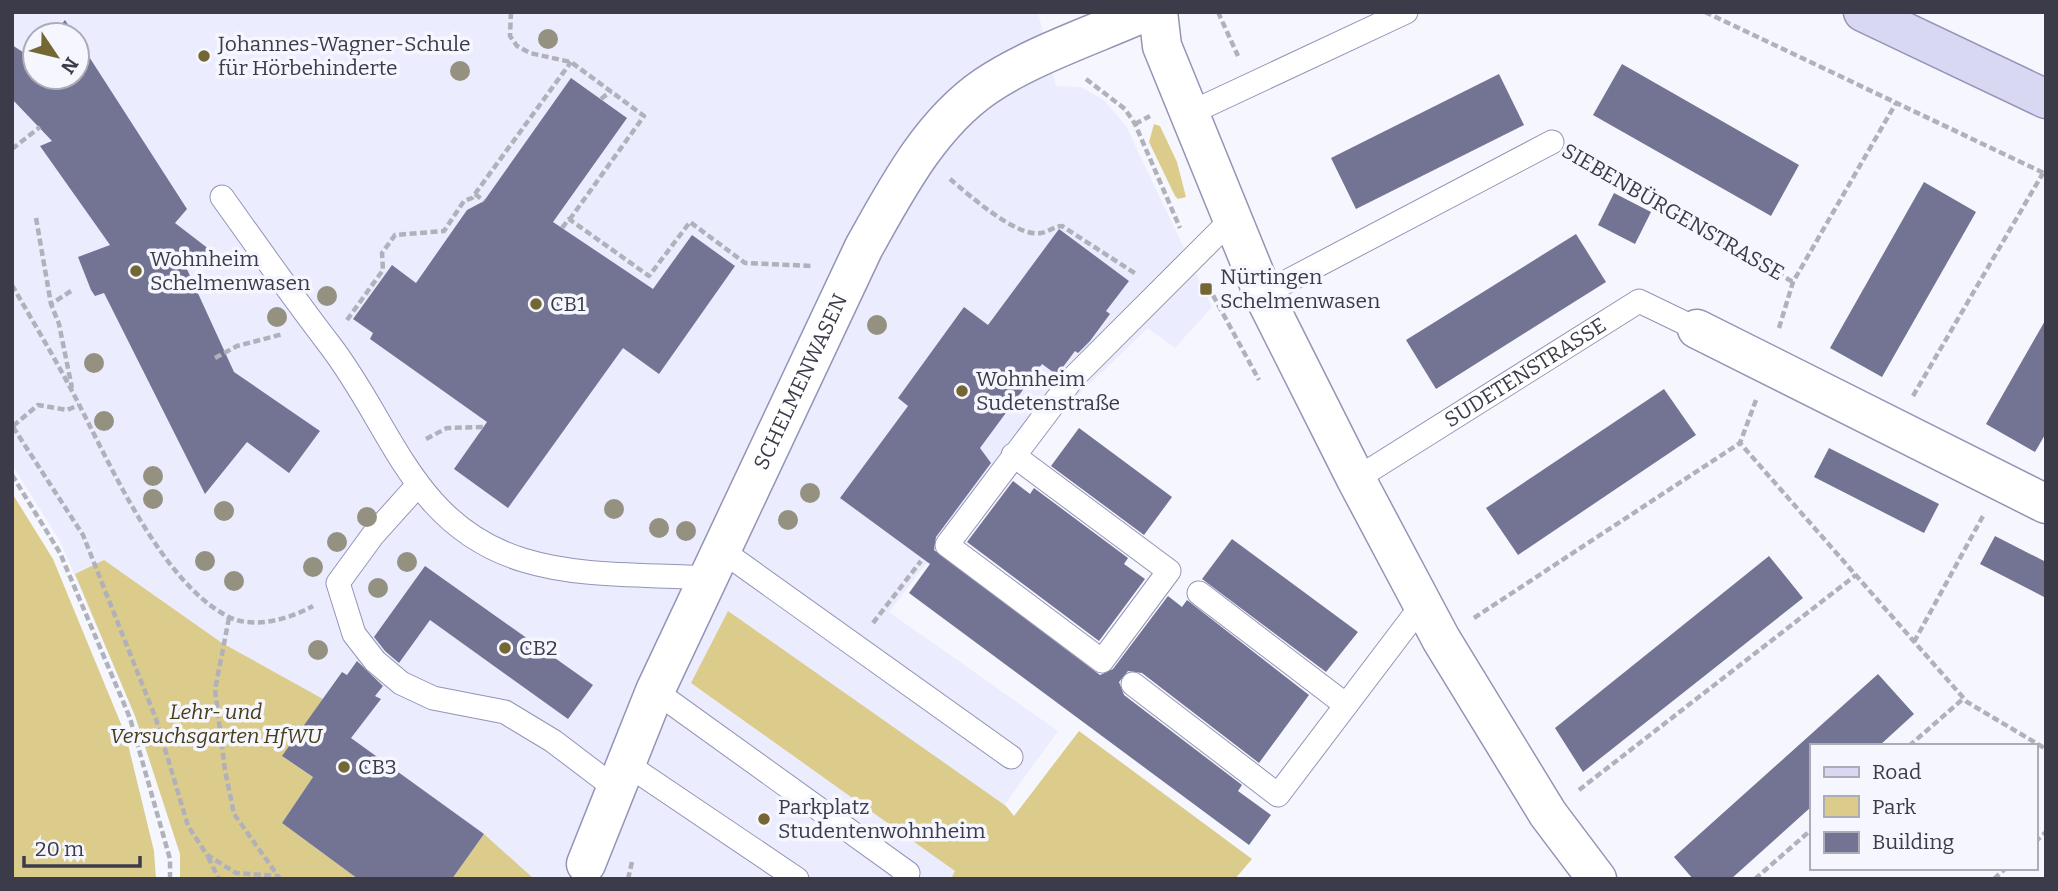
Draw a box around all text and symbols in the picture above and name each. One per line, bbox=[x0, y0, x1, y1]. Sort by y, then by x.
north arrow bbox=[21, 21, 91, 91]
place label: Johannes-Wagner-Schule für Hörbehinderte bbox=[217, 31, 470, 81]
marker: Johannes-Wagner-Schule für Hörbehinderte bbox=[196, 48, 212, 64]
text: N bbox=[56, 53, 83, 78]
street label: SIEBENBÜRGENSTRASSE bbox=[1557, 138, 1789, 286]
place label: Wohnheim Schelmenwasen bbox=[150, 246, 310, 296]
marker: Wohnheim Schelmenwasen bbox=[128, 263, 144, 279]
place label: Nürtingen Schelmenwasen bbox=[1220, 264, 1380, 314]
marker: Nürtingen Schelmenwasen bbox=[1198, 281, 1214, 297]
street label: SCHELMENWASEN bbox=[748, 290, 853, 474]
place label: CB1 bbox=[550, 291, 586, 317]
marker: CB1 bbox=[528, 296, 544, 312]
street label: SUDETENSTRASSE bbox=[1440, 312, 1611, 433]
place label: Wohnheim Sudetenstraße bbox=[976, 366, 1120, 416]
marker: Wohnheim Sudetenstraße bbox=[954, 383, 970, 399]
place label: CB2 bbox=[519, 635, 558, 661]
marker: CB2 bbox=[497, 640, 513, 656]
park label: Lehr- und Versuchsgarten HfWU bbox=[110, 699, 324, 749]
legend bbox=[1810, 744, 2037, 870]
place label: CB3 bbox=[358, 754, 397, 780]
marker: CB3 bbox=[336, 759, 352, 775]
text: Road bbox=[1872, 759, 1921, 785]
place label: Parkplatz Studentenwohnheim bbox=[778, 794, 985, 844]
text: Park bbox=[1872, 794, 1916, 820]
marker: Parkplatz Studentenwohnheim bbox=[756, 811, 772, 827]
scale bar bbox=[24, 824, 140, 868]
text: Building bbox=[1872, 829, 1955, 855]
text: 20 m bbox=[35, 836, 84, 862]

